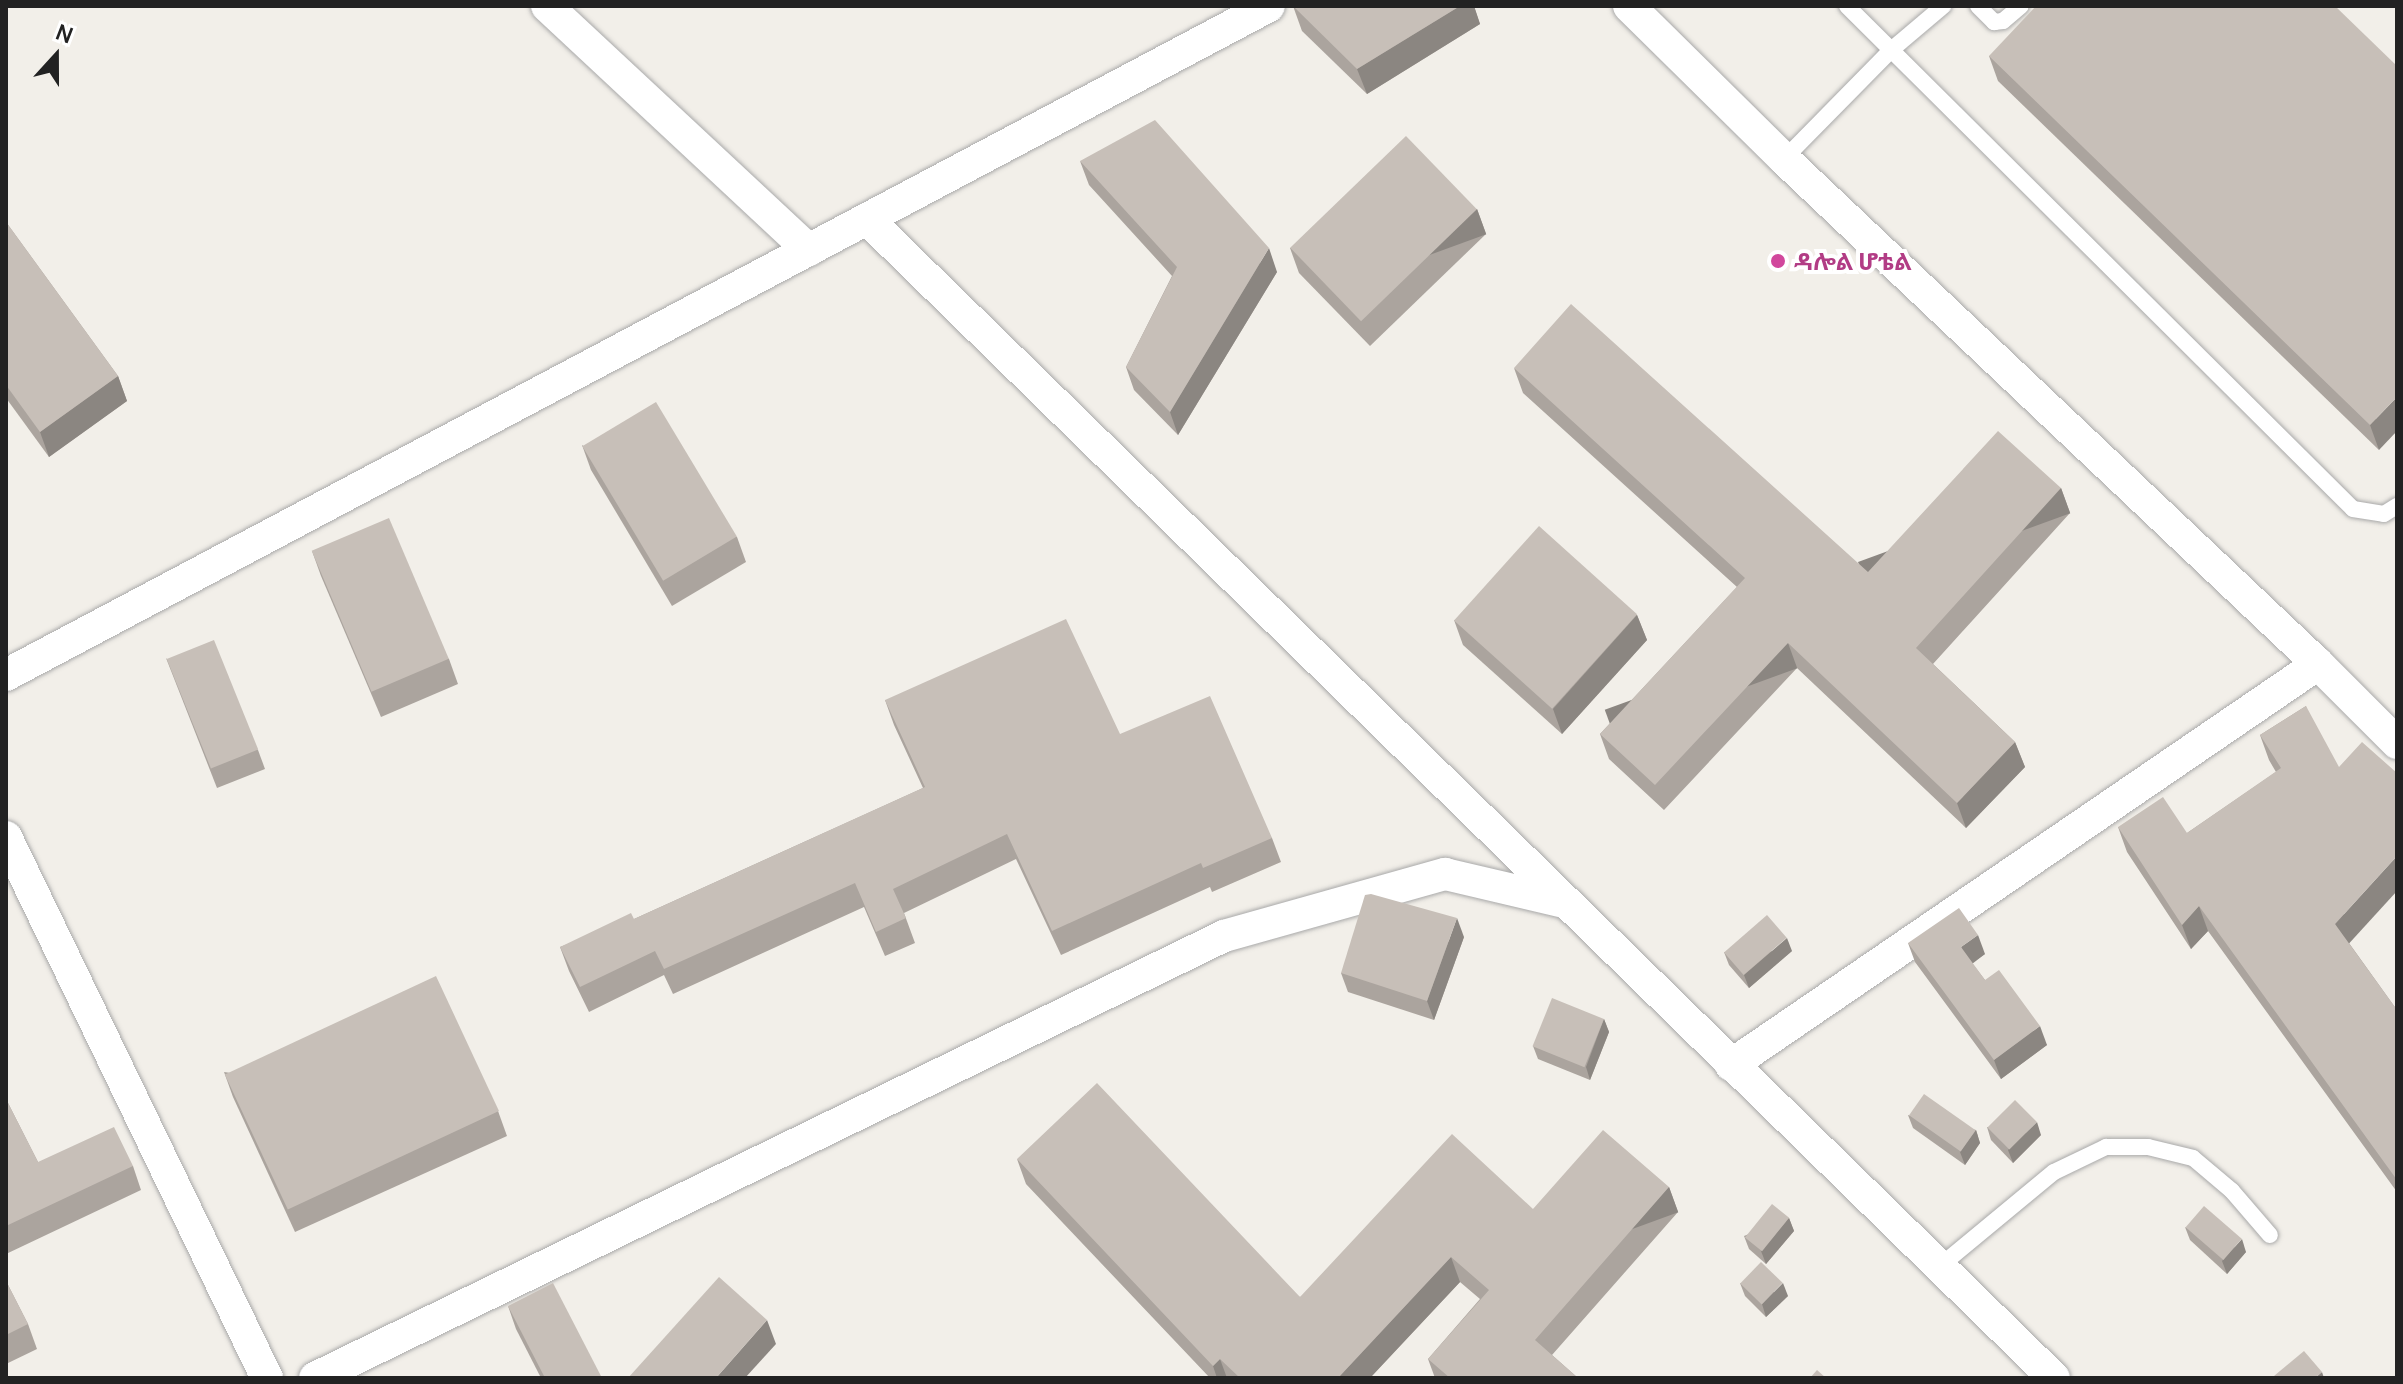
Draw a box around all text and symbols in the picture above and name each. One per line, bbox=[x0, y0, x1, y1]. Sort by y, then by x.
north arrow bbox=[16, 16, 96, 96]
text: N bbox=[52, 17, 77, 50]
place label: ዳሎል ሆቴል bbox=[1794, 247, 1912, 275]
marker: ዳሎል ሆቴል bbox=[1769, 252, 1787, 270]

